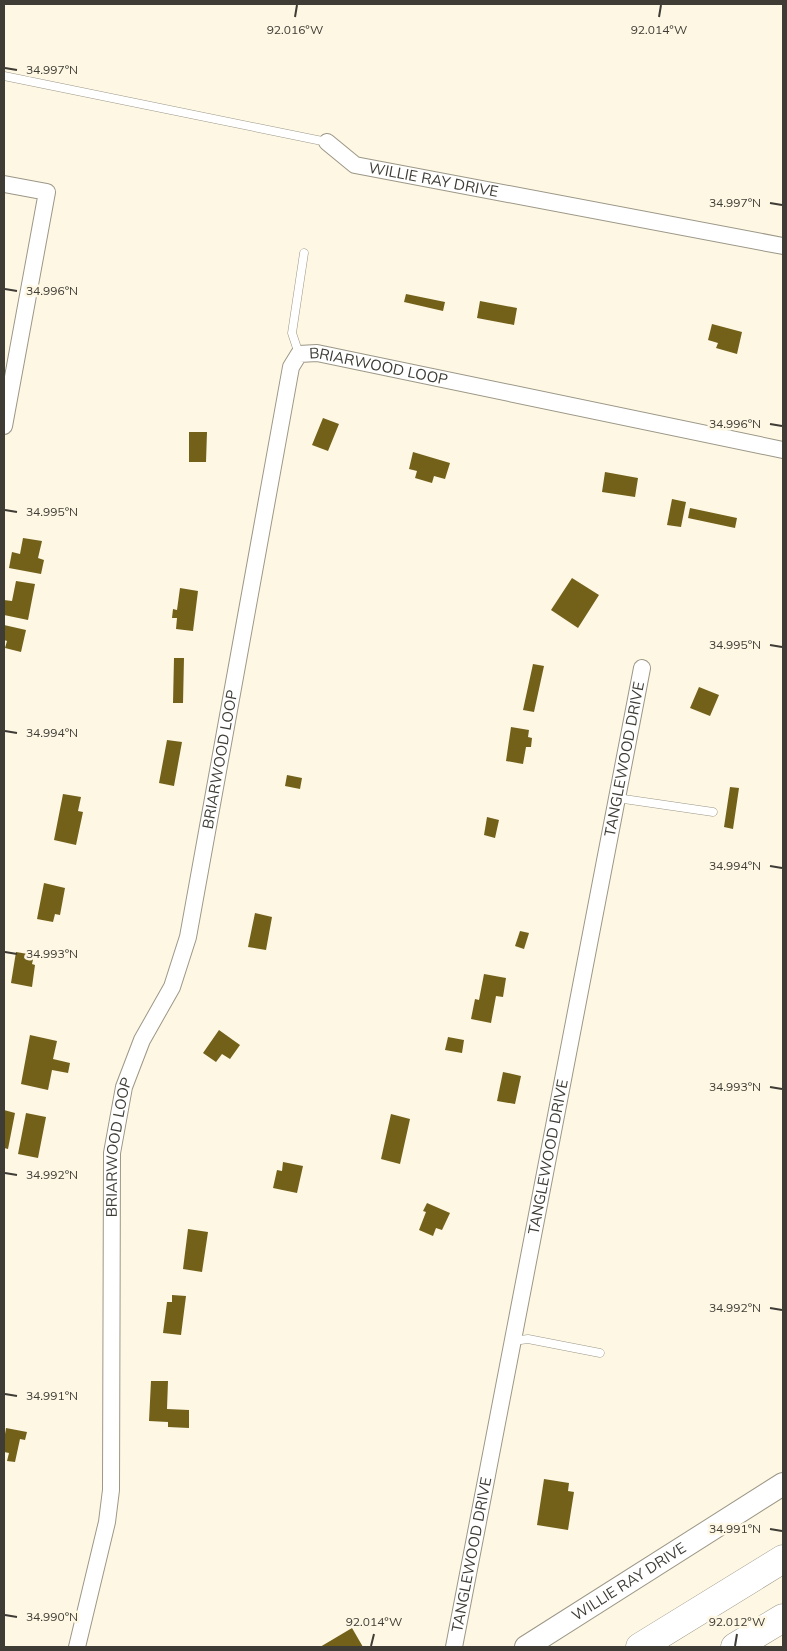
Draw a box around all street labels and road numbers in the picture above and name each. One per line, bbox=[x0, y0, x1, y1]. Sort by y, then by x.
street label: WILLIE RAY DRIVE bbox=[367, 158, 500, 201]
street label: BRIARWOOD LOOP bbox=[309, 343, 450, 389]
street label: TANGLEWOOD DRIVE bbox=[600, 680, 648, 838]
street label: BRIARWOOD LOOP bbox=[198, 688, 242, 831]
street label: BRIARWOOD LOOP bbox=[102, 1074, 136, 1217]
street label: TANGLEWOOD DRIVE bbox=[523, 1077, 572, 1236]
street label: TANGLEWOOD DRIVE bbox=[447, 1475, 495, 1634]
street label: WILLIE RAY DRIVE bbox=[568, 1538, 690, 1625]

